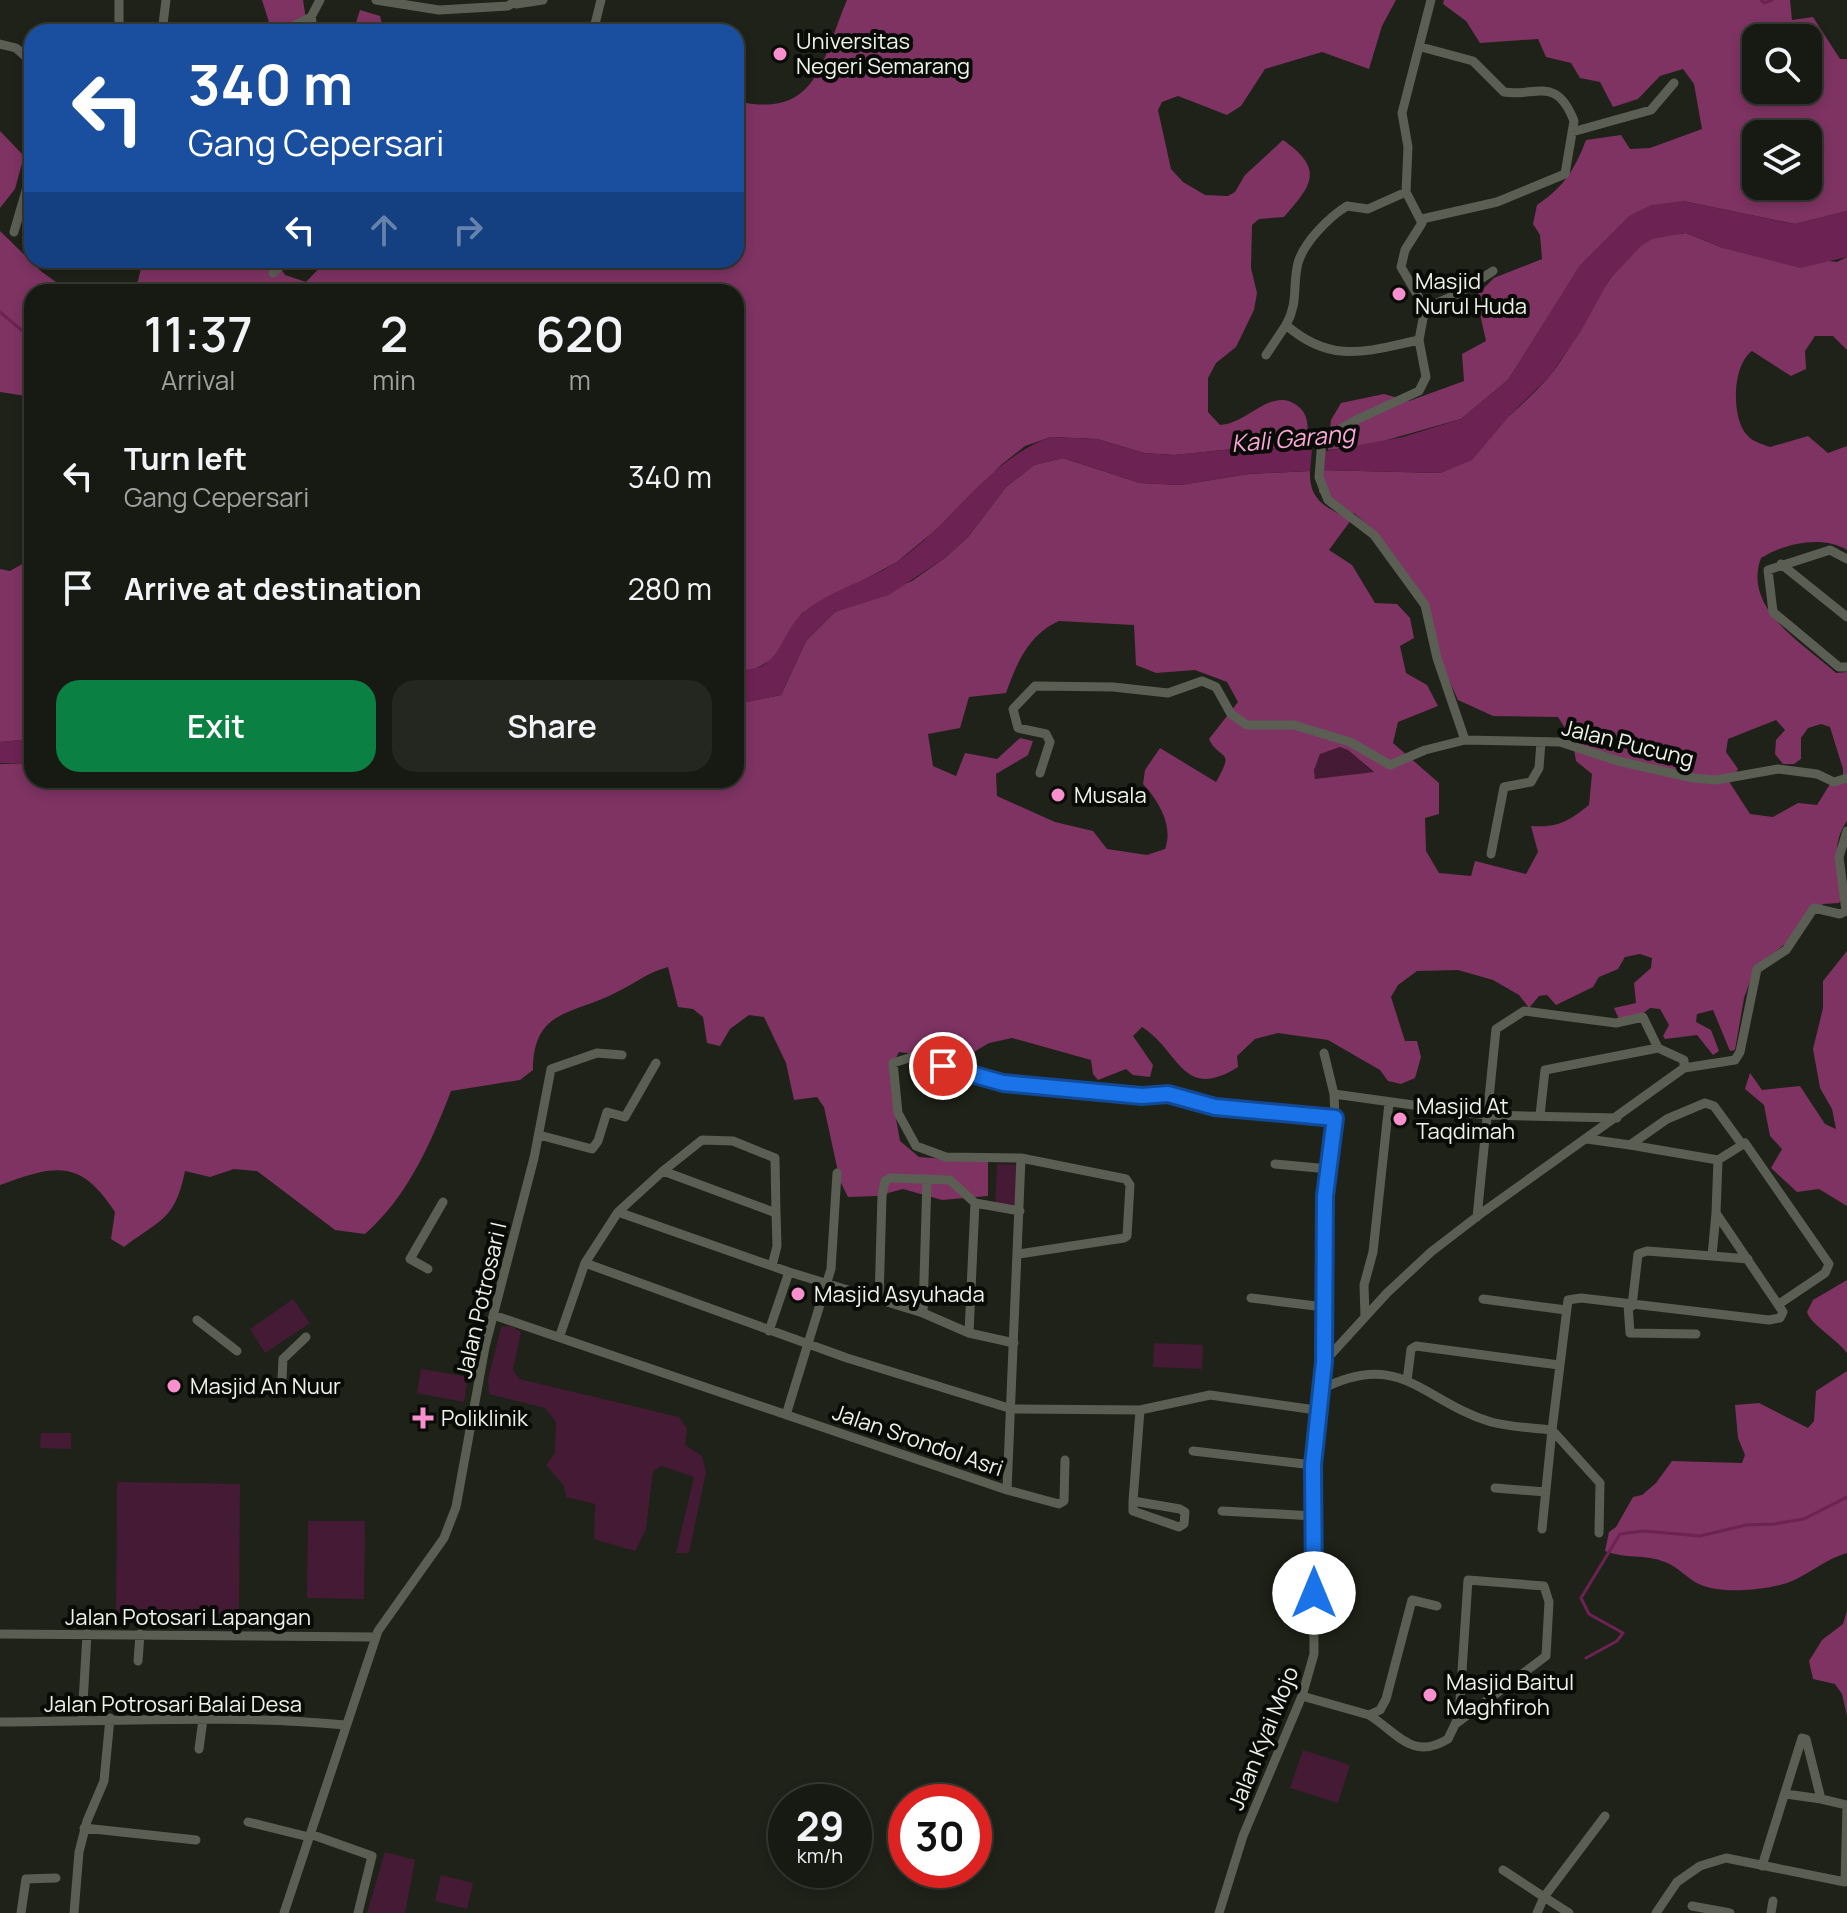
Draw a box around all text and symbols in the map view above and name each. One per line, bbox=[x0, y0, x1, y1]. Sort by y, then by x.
map controls bbox=[1742, 24, 1822, 200]
button: search bbox=[1742, 24, 1822, 104]
place label: Universitas Negeri Semarang bbox=[796, 26, 970, 81]
text: 340 m bbox=[188, 45, 353, 122]
marker: Universitas Negeri Semarang bbox=[771, 45, 789, 63]
icon: left bbox=[56, 56, 160, 160]
text: Gang Cepersari bbox=[188, 118, 444, 167]
button: layers bbox=[1742, 120, 1822, 200]
icon: left bbox=[278, 208, 322, 252]
icon: ahead bbox=[362, 208, 406, 252]
icon: right bbox=[446, 208, 490, 252]
place label: Masjid Nurul Huda bbox=[1415, 266, 1527, 321]
marker: Masjid Nurul Huda bbox=[1390, 285, 1408, 303]
text: 11:37 bbox=[144, 301, 253, 366]
text: 2 bbox=[380, 301, 408, 366]
text: 620 bbox=[535, 301, 624, 366]
text: Arrival bbox=[161, 362, 235, 398]
text: min bbox=[372, 362, 416, 398]
text: m bbox=[569, 362, 591, 398]
water label: Kali Garang bbox=[1230, 416, 1358, 459]
text: Turn left bbox=[124, 438, 247, 479]
icon: left bbox=[56, 454, 100, 498]
text: 340 m bbox=[628, 456, 712, 497]
text: Gang Cepersari bbox=[124, 479, 309, 515]
icon: arrive bbox=[56, 566, 100, 610]
text: Arrive at destination bbox=[124, 568, 422, 609]
text: 280 m bbox=[628, 568, 712, 609]
button: Exit bbox=[56, 680, 376, 772]
button: Share bbox=[392, 680, 712, 772]
street label: Jalan Pucung bbox=[1559, 712, 1697, 774]
place label: Musala bbox=[1074, 780, 1147, 810]
marker: Musala bbox=[1049, 786, 1067, 804]
pin bbox=[909, 1032, 977, 1100]
icon: arrive bbox=[921, 1044, 965, 1088]
place label: Masjid At Taqdimah bbox=[1416, 1091, 1515, 1146]
marker: Masjid At Taqdimah bbox=[1391, 1110, 1409, 1128]
street label: Jalan Potrosari I bbox=[448, 1219, 514, 1381]
place label: Masjid Asyuhada bbox=[814, 1279, 985, 1309]
marker: Masjid Asyuhada bbox=[789, 1285, 807, 1303]
place label: Masjid An Nuur bbox=[190, 1371, 341, 1401]
marker: Masjid An Nuur bbox=[165, 1377, 183, 1395]
street label: Jalan Srondol Asri bbox=[829, 1397, 1007, 1483]
place label: Poliklinik bbox=[441, 1403, 529, 1433]
marker: Poliklinik bbox=[412, 1407, 434, 1429]
position arrow bbox=[1272, 1551, 1356, 1635]
street label: Jalan Potosari Lapangan bbox=[65, 1602, 311, 1632]
street label: Jalan Kyai Mojo bbox=[1221, 1662, 1305, 1814]
place label: Masjid Baitul Maghfiroh bbox=[1446, 1667, 1574, 1722]
marker: Masjid Baitul Maghfiroh bbox=[1421, 1686, 1439, 1704]
street label: Jalan Potrosari Balai Desa bbox=[44, 1689, 302, 1719]
speed limit sign: 30 bbox=[888, 1784, 992, 1888]
text: 29 bbox=[796, 1798, 844, 1853]
text: km/h bbox=[797, 1842, 843, 1869]

